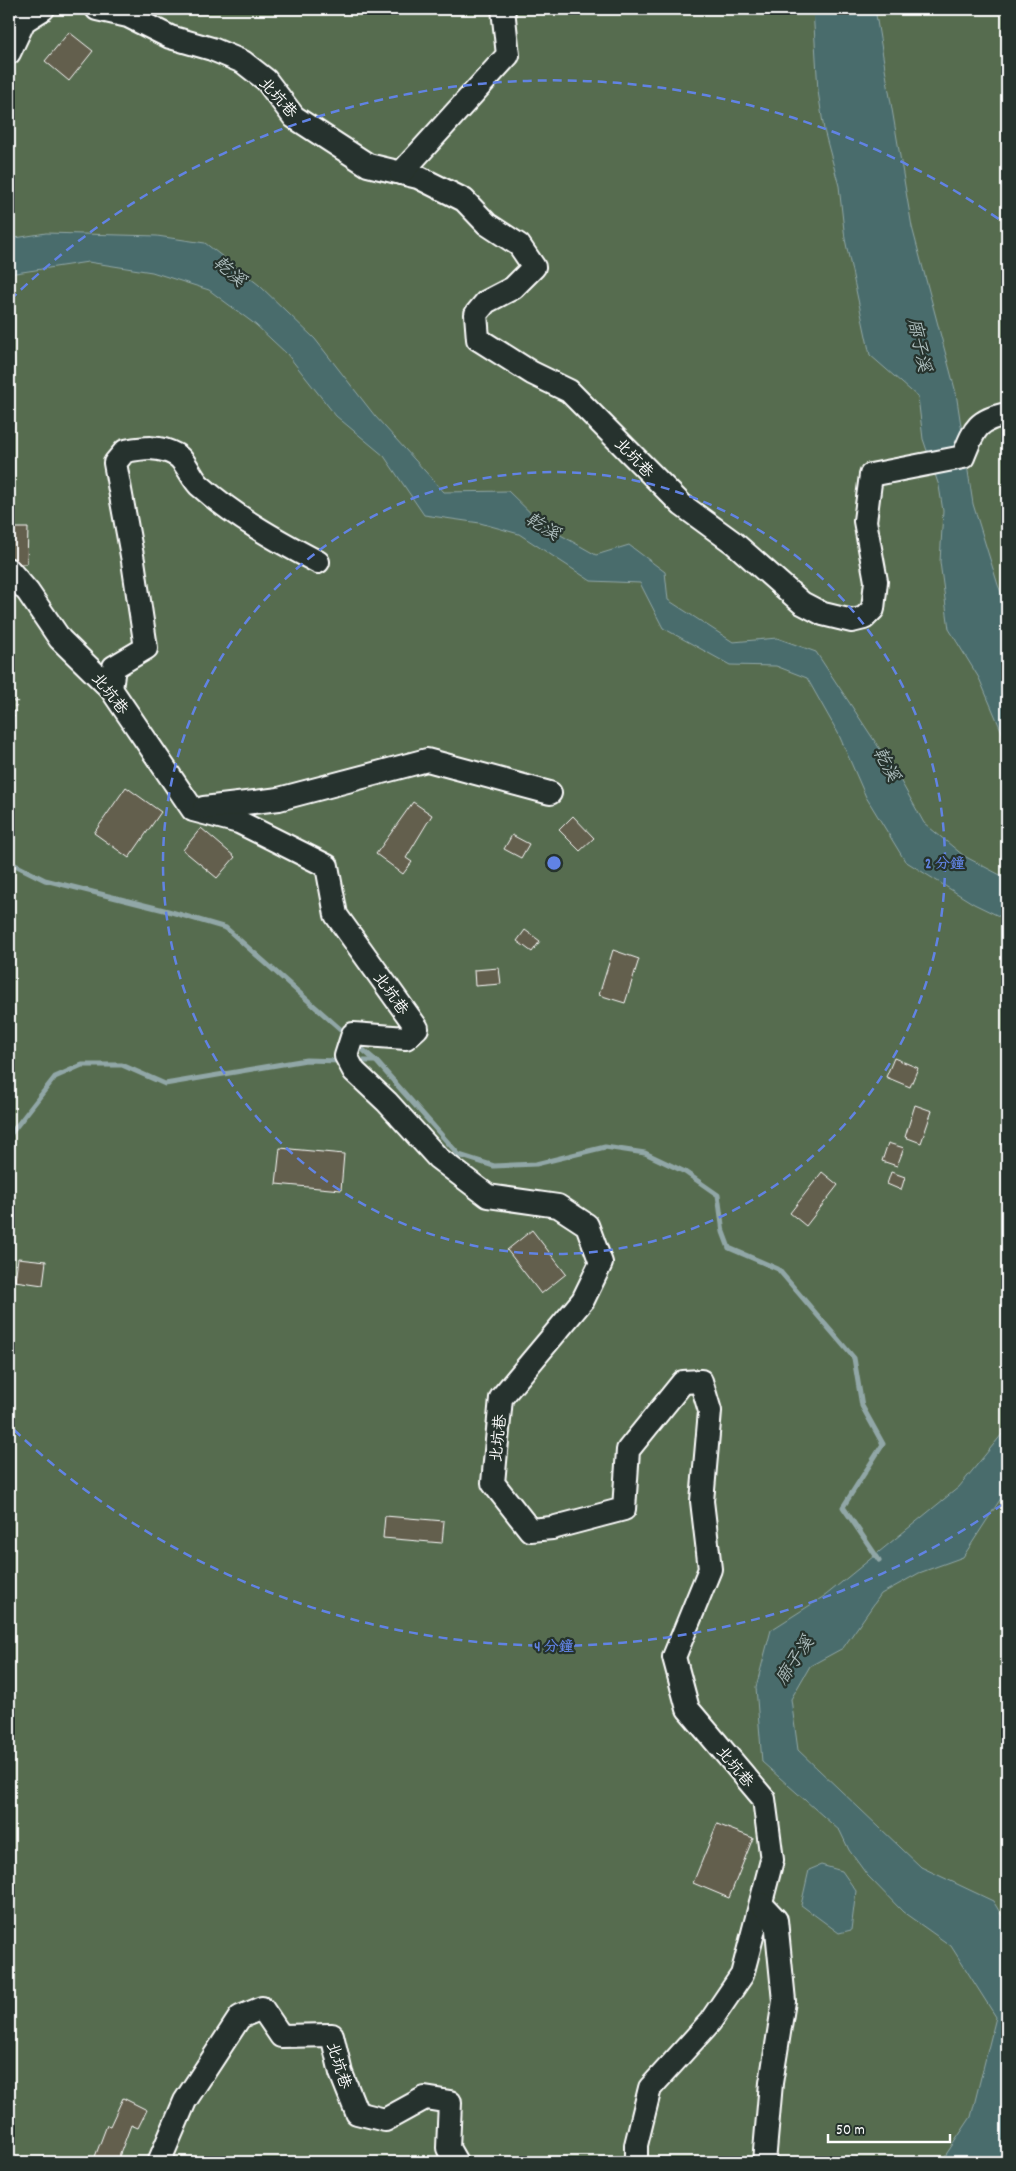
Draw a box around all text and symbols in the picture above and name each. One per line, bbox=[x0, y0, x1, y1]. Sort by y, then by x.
street label: 北坑巷 bbox=[253, 73, 302, 124]
water label: 乾溪 bbox=[207, 252, 251, 295]
water label: 廍子溪 bbox=[900, 317, 936, 376]
street label: 北坑巷 bbox=[608, 433, 658, 484]
water label: 乾溪 bbox=[520, 508, 564, 549]
street label: 北坑巷 bbox=[85, 669, 133, 720]
water label: 乾溪 bbox=[865, 743, 905, 788]
centre of rings bbox=[545, 854, 563, 872]
text: 2 分鐘 bbox=[925, 854, 965, 876]
street label: 北坑巷 bbox=[367, 968, 413, 1021]
street label: 北坑巷 bbox=[486, 1413, 513, 1463]
water label: 廍子溪 bbox=[771, 1631, 822, 1691]
text: 4 分鐘 bbox=[534, 1637, 574, 1659]
street label: 北坑巷 bbox=[710, 1742, 758, 1793]
street label: 北坑巷 bbox=[319, 2039, 356, 2092]
scale bar bbox=[828, 2111, 951, 2143]
text: 50 m bbox=[836, 2120, 865, 2142]

